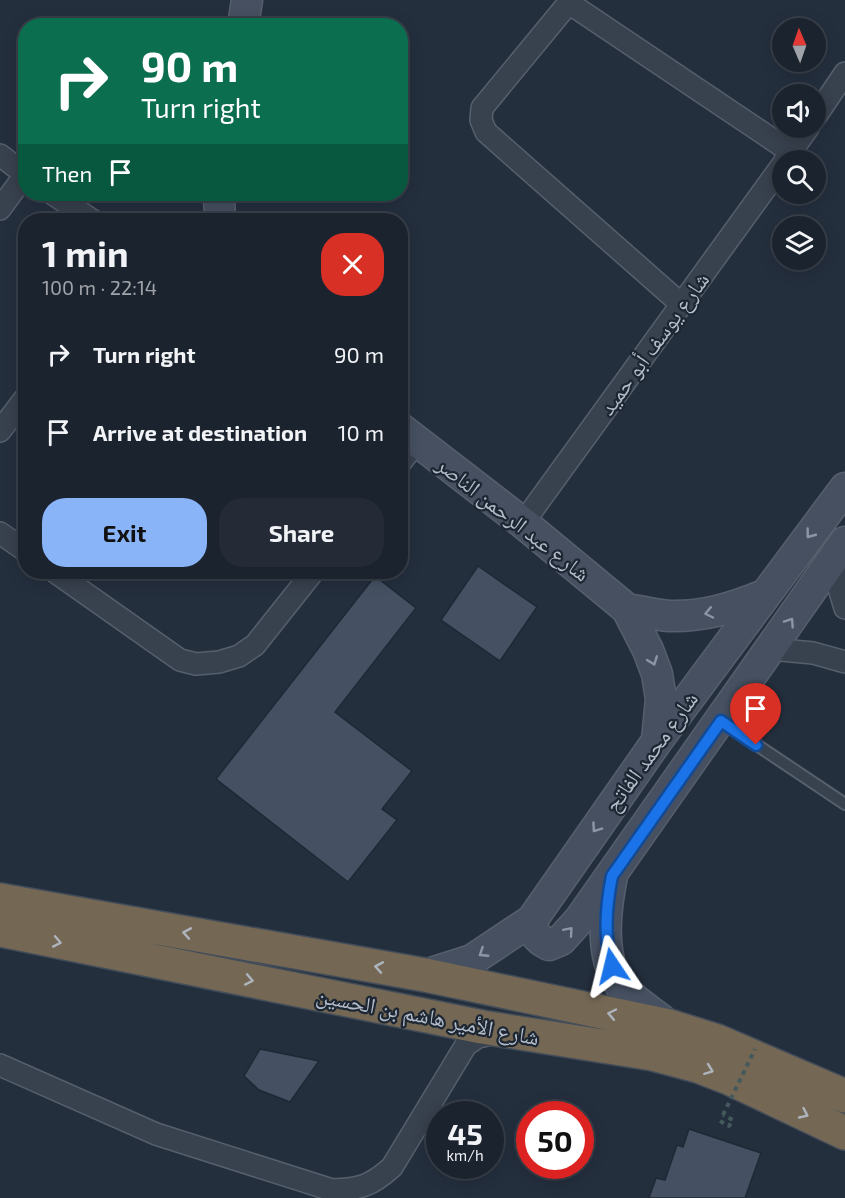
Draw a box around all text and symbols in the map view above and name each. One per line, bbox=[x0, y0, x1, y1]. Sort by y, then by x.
north arrow bbox=[772, 18, 826, 72]
map controls bbox=[772, 18, 826, 270]
text: 90 m bbox=[141, 40, 238, 90]
icon: right bbox=[42, 42, 120, 120]
button: sound bbox=[772, 84, 826, 138]
text: Turn right bbox=[141, 91, 261, 123]
button: search bbox=[772, 150, 826, 204]
icon: arrive bbox=[104, 156, 137, 189]
text: Then bbox=[42, 160, 92, 186]
button: layers bbox=[772, 216, 826, 270]
text: 1 min bbox=[42, 231, 129, 274]
button: close bbox=[321, 233, 384, 296]
street label: شارع يوسف أبو حميد bbox=[593, 267, 715, 421]
text: 100 m · 22:14 bbox=[42, 275, 157, 299]
icon: right bbox=[42, 338, 75, 371]
text: Turn right bbox=[93, 341, 195, 367]
text: 90 m bbox=[334, 341, 384, 367]
icon: arrive bbox=[42, 416, 75, 449]
text: Arrive at destination bbox=[93, 419, 307, 445]
text: 10 m bbox=[338, 419, 384, 445]
street label: شارع عبد الرحمن الناصر bbox=[430, 449, 596, 587]
button: Exit bbox=[42, 498, 207, 567]
button: Share bbox=[219, 498, 384, 567]
one-way arrow bbox=[806, 528, 817, 539]
one-way arrow bbox=[705, 606, 715, 619]
one-way arrow bbox=[783, 617, 794, 628]
one-way arrow bbox=[645, 656, 658, 666]
pin bbox=[730, 683, 781, 745]
street label: شارع محمد الفاتح bbox=[598, 686, 704, 817]
icon: arrive bbox=[739, 692, 772, 725]
one-way arrow bbox=[592, 821, 603, 832]
one-way arrow bbox=[183, 927, 192, 939]
one-way arrow bbox=[562, 927, 573, 938]
position arrow bbox=[580, 934, 644, 998]
one-way arrow bbox=[52, 935, 62, 948]
one-way arrow bbox=[479, 946, 490, 957]
one-way arrow bbox=[375, 961, 384, 973]
one-way arrow bbox=[243, 973, 253, 986]
street label: شارع الأمير هاشم بن الحسين bbox=[314, 981, 542, 1052]
one-way arrow bbox=[607, 1008, 617, 1021]
one-way arrow bbox=[703, 1063, 714, 1075]
speed limit sign: 50 bbox=[516, 1101, 594, 1179]
one-way arrow bbox=[797, 1106, 808, 1118]
text: 45 bbox=[447, 1115, 483, 1151]
text: km/h bbox=[446, 1146, 484, 1164]

